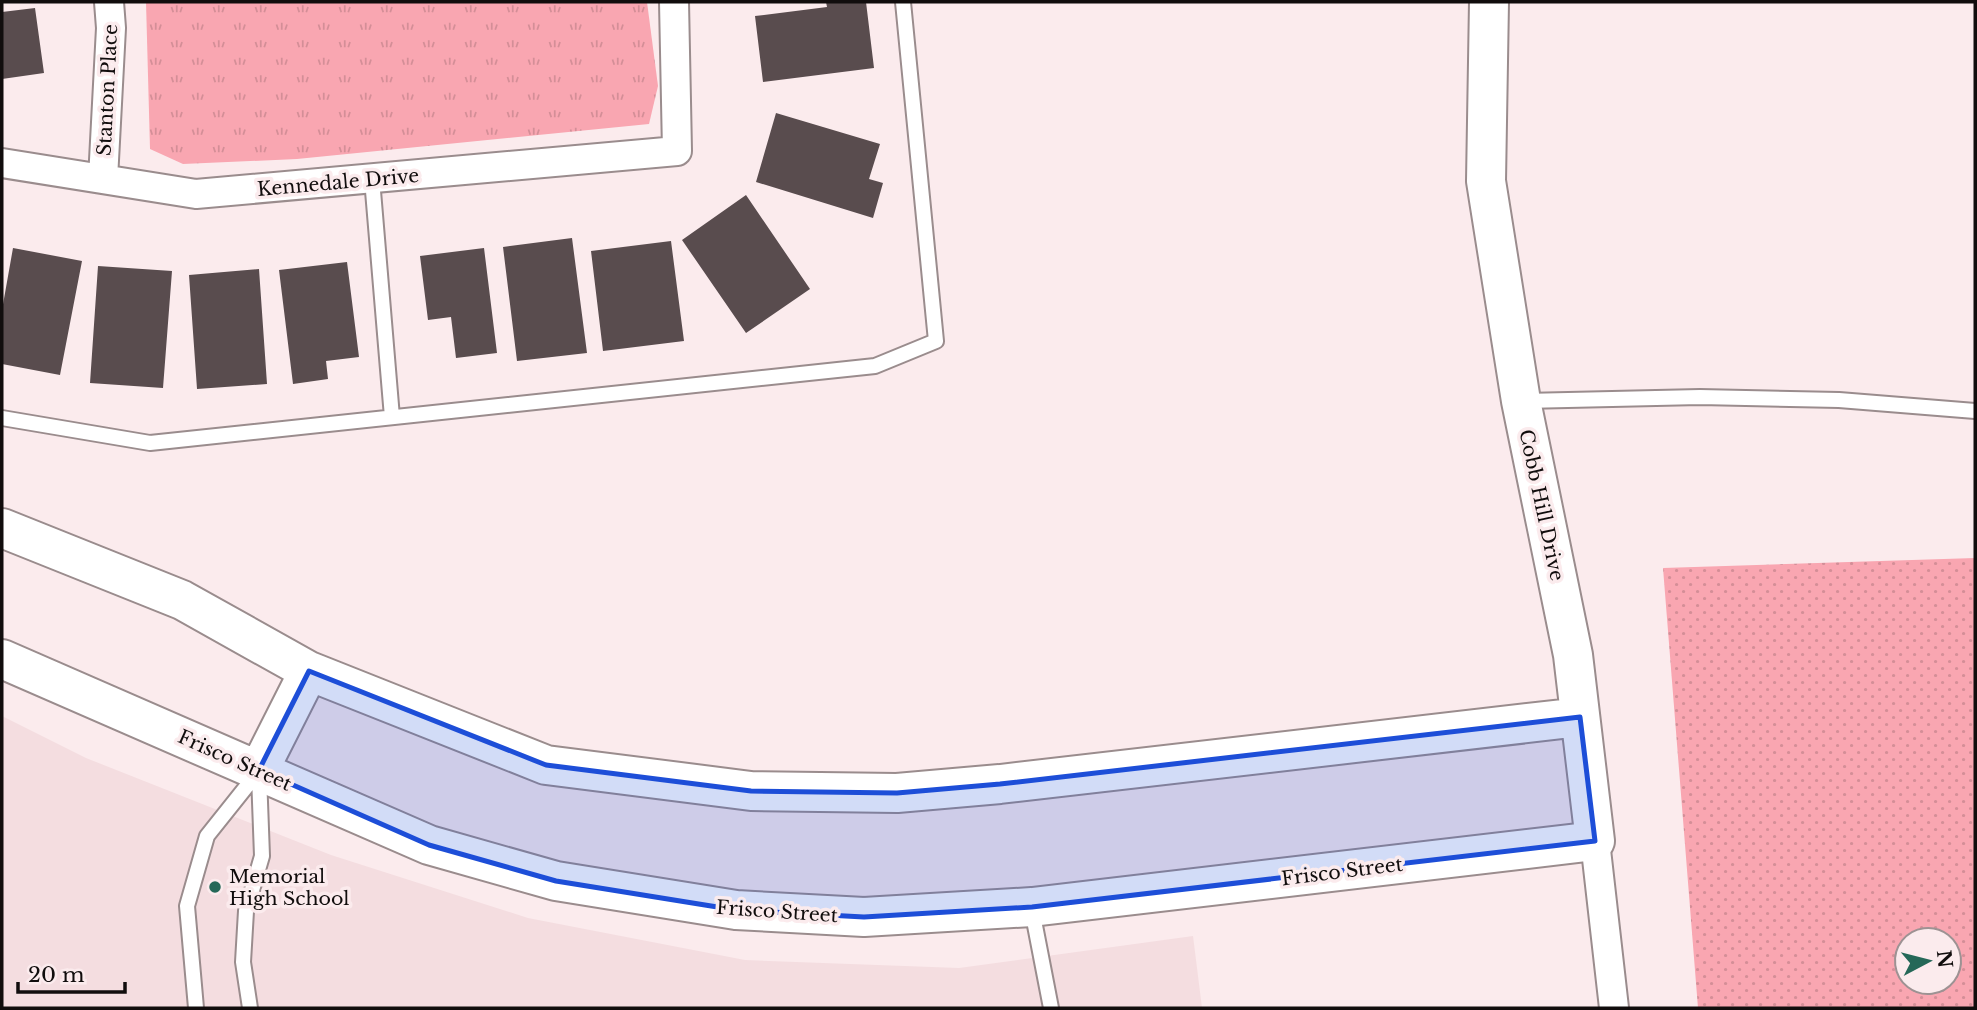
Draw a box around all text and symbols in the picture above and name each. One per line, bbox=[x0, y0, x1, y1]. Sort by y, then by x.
street label: Stanton Place bbox=[93, 24, 122, 157]
street label: Kennedale Drive bbox=[256, 164, 420, 201]
street label: Cobb Hill Drive bbox=[1514, 427, 1569, 583]
street label: Frisco Street bbox=[174, 725, 296, 796]
street label: Frisco Street bbox=[1280, 853, 1405, 890]
place label: Memorial High School bbox=[229, 865, 350, 910]
marker: Memorial High School bbox=[207, 879, 223, 895]
street label: Frisco Street bbox=[715, 896, 839, 927]
north arrow bbox=[1893, 926, 1963, 996]
text: N bbox=[1932, 949, 1957, 969]
scale bar bbox=[18, 950, 124, 994]
text: 20 m bbox=[28, 962, 85, 988]

